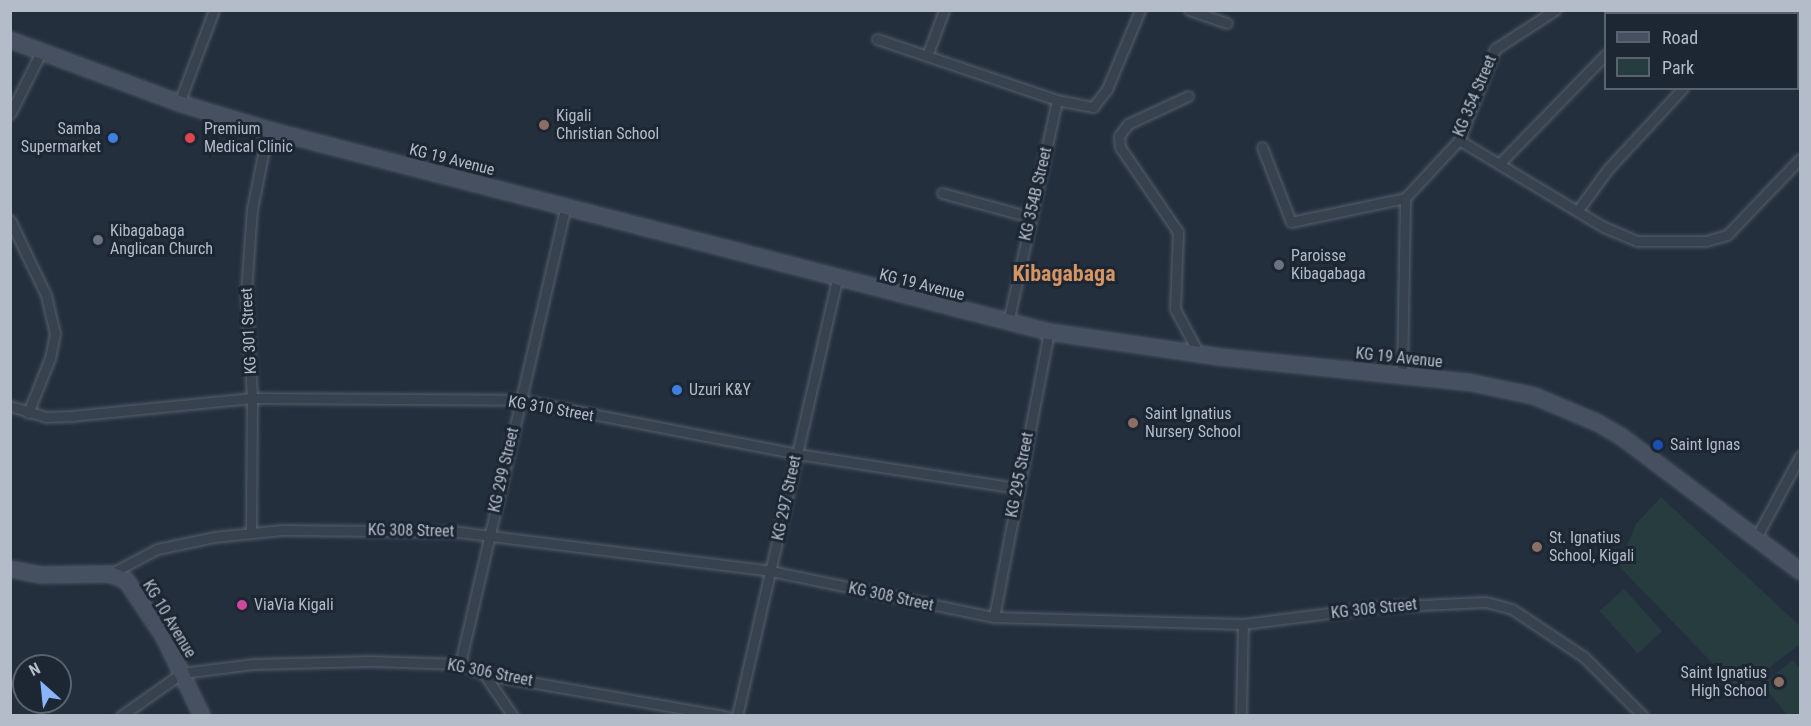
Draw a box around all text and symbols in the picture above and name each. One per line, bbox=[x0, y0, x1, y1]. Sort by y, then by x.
legend bbox=[1604, 12, 1799, 90]
text: Road bbox=[1662, 27, 1698, 48]
street label: KG 354 Street bbox=[1449, 52, 1501, 140]
text: Park bbox=[1662, 57, 1694, 78]
place label: Kigali Christian School bbox=[556, 106, 659, 144]
marker: Kigali Christian School bbox=[537, 118, 551, 132]
place label: Samba Supermarket bbox=[21, 119, 101, 157]
place label: Premium Medical Clinic bbox=[204, 119, 293, 157]
marker: Premium Medical Clinic bbox=[181, 129, 199, 147]
marker: Samba Supermarket bbox=[106, 131, 120, 145]
street label: KG 19 Avenue bbox=[407, 140, 497, 180]
street label: KG 354B Street bbox=[1016, 145, 1056, 243]
place label: Kibagabaga Anglican Church bbox=[110, 221, 213, 259]
marker: Kibagabaga Anglican Church bbox=[91, 233, 105, 247]
place label: Paroisse Kibagabaga bbox=[1291, 246, 1366, 284]
marker: Paroisse Kibagabaga bbox=[1272, 258, 1286, 272]
district label: Kibagabaga bbox=[1012, 261, 1116, 287]
street label: KG 19 Avenue bbox=[877, 265, 967, 305]
street label: KG 301 Street bbox=[237, 287, 261, 375]
street label: KG 19 Avenue bbox=[1355, 344, 1443, 372]
place label: Uzuri K&Y bbox=[689, 380, 751, 400]
marker: Uzuri K&Y bbox=[670, 383, 684, 397]
street label: KG 310 Street bbox=[507, 392, 595, 426]
place label: Saint Ignatius Nursery School bbox=[1145, 404, 1241, 442]
marker: Saint Ignatius Nursery School bbox=[1126, 416, 1140, 430]
street label: KG 299 Street bbox=[485, 426, 523, 514]
street label: KG 295 Street bbox=[1002, 431, 1038, 519]
place label: Saint Ignas bbox=[1670, 435, 1740, 455]
marker: Saint Ignas bbox=[1651, 438, 1665, 452]
street label: KG 297 Street bbox=[769, 454, 805, 542]
street label: KG 308 Street bbox=[368, 521, 454, 541]
place label: St. Ignatius School, Kigali bbox=[1549, 528, 1634, 566]
marker: St. Ignatius School, Kigali bbox=[1530, 540, 1544, 554]
street label: KG 10 Avenue bbox=[138, 577, 200, 661]
street label: KG 308 Street bbox=[847, 579, 935, 615]
place label: ViaVia Kigali bbox=[254, 595, 334, 615]
street label: KG 308 Street bbox=[1330, 595, 1418, 623]
marker: ViaVia Kigali bbox=[235, 598, 249, 612]
north arrow bbox=[12, 654, 72, 714]
street label: KG 306 Street bbox=[446, 655, 534, 691]
text: N bbox=[26, 659, 43, 680]
place label: Saint Ignatius High School bbox=[1680, 663, 1767, 701]
marker: Saint Ignatius High School bbox=[1772, 675, 1786, 689]

